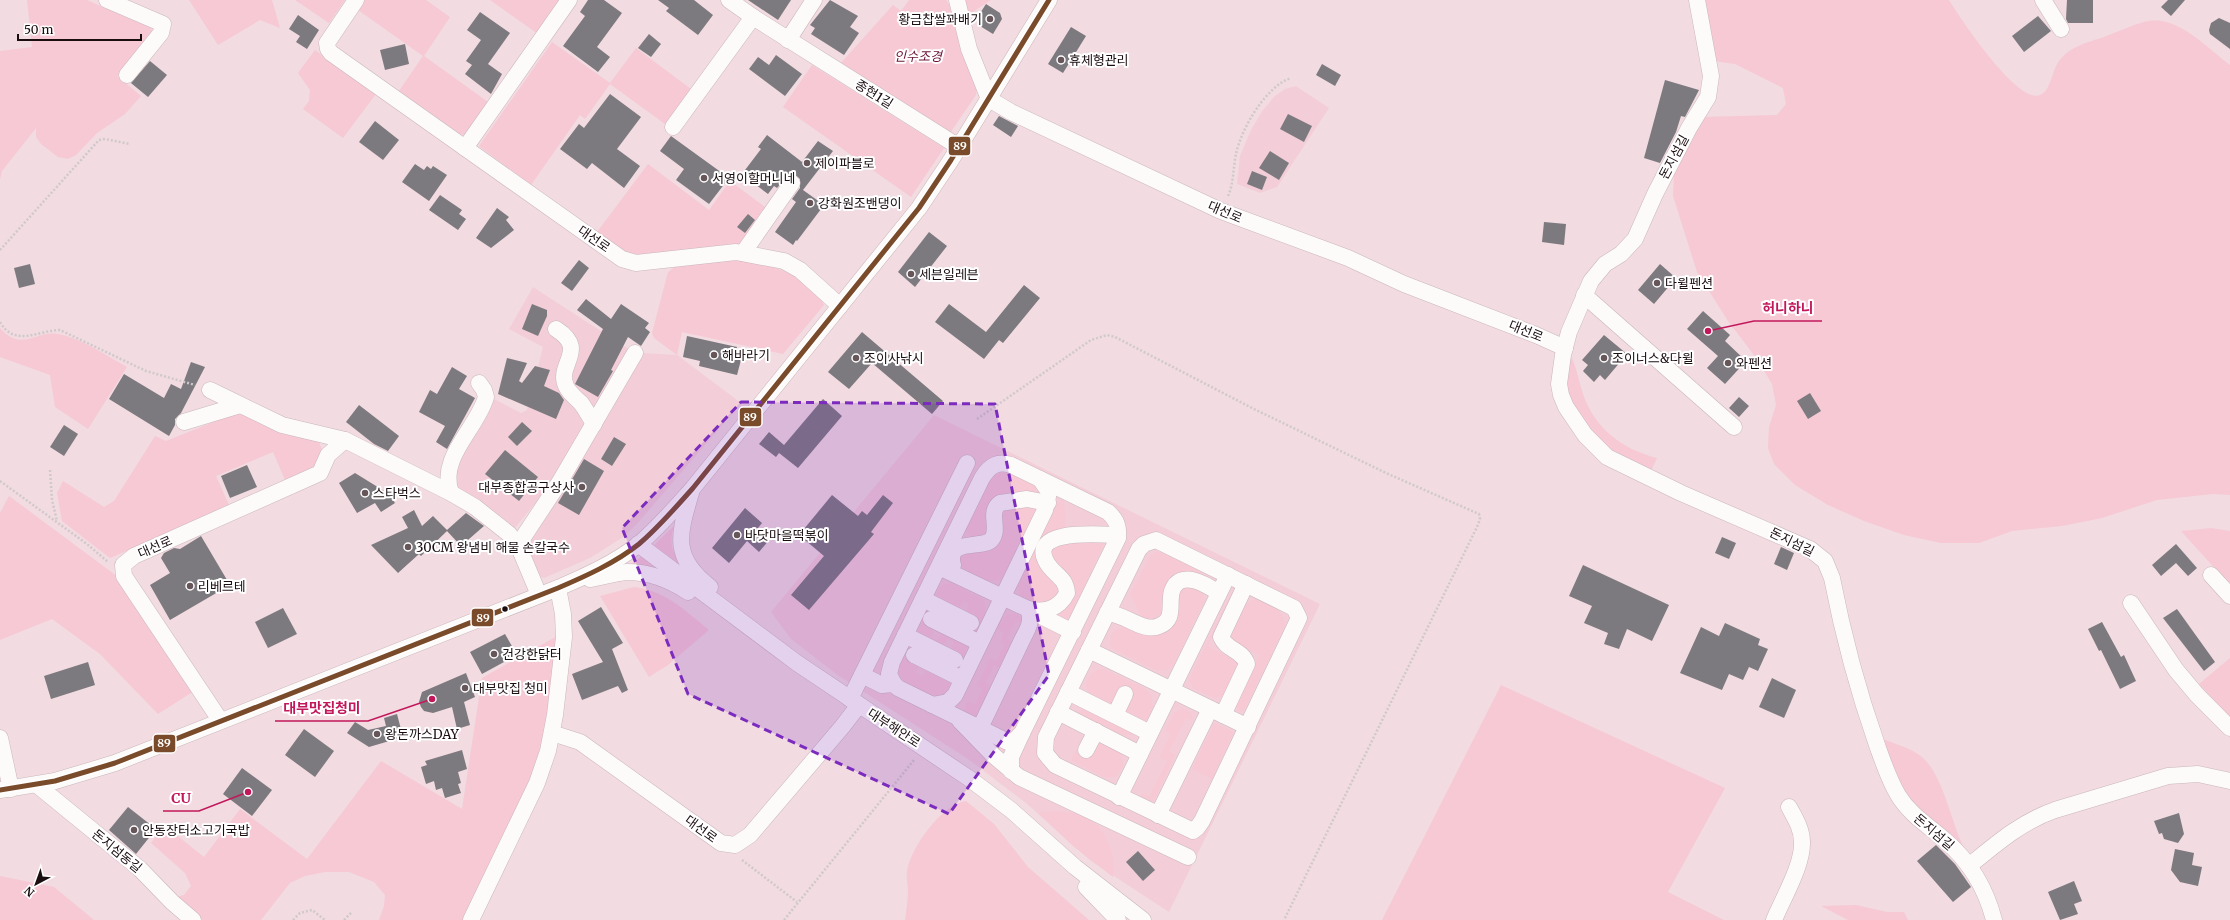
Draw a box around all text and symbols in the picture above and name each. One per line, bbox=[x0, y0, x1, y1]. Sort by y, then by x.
place label: 황금찹쌀꽈배기 bbox=[898, 11, 982, 28]
marker: 황금찹쌀꽈배기 bbox=[985, 14, 995, 24]
scale bar bbox=[18, 16, 141, 42]
text: 50 m bbox=[24, 22, 53, 37]
park label: 인수조경 bbox=[894, 48, 943, 65]
place label: 휴체형관리 bbox=[1069, 52, 1129, 69]
marker: 휴체형관리 bbox=[1056, 55, 1066, 65]
street label: 종현1길 bbox=[852, 76, 896, 112]
street label: 돈지섬길 bbox=[1655, 132, 1693, 182]
line badge: 89 bbox=[948, 136, 971, 156]
text: 89 bbox=[953, 139, 967, 153]
place label: 제이파블로 bbox=[815, 155, 875, 172]
marker: 제이파블로 bbox=[802, 158, 812, 168]
place label: 서영이할머니네 bbox=[712, 170, 796, 187]
marker: 서영이할머니네 bbox=[699, 173, 709, 183]
place label: 강화원조밴댕이 bbox=[818, 195, 902, 212]
street label: 대선로 bbox=[1205, 197, 1245, 227]
marker: 강화원조밴댕이 bbox=[805, 198, 815, 208]
street label: 대선로 bbox=[574, 222, 614, 256]
place label: 세븐일레븐 bbox=[919, 266, 979, 283]
marker: 세븐일레븐 bbox=[906, 269, 916, 279]
place label: 다윌펜션 bbox=[1665, 275, 1713, 292]
marker: 다윌펜션 bbox=[1652, 278, 1662, 288]
callout: 허니하니 bbox=[1754, 295, 1822, 321]
text: 허니하니 bbox=[1762, 299, 1814, 317]
street label: 대선로 bbox=[1506, 316, 1546, 346]
place label: 해바라기 bbox=[722, 347, 770, 364]
marker: 해바라기 bbox=[709, 350, 719, 360]
place label: 조이사낚시 bbox=[864, 350, 924, 367]
place label: 조이너스&다윌 bbox=[1612, 350, 1694, 367]
marker: 조이사낚시 bbox=[851, 353, 861, 363]
marker: 조이너스&다윌 bbox=[1599, 353, 1609, 363]
place label: 와펜션 bbox=[1736, 355, 1772, 372]
marker: 와펜션 bbox=[1723, 358, 1733, 368]
line badge: 89 bbox=[739, 407, 762, 427]
text: 89 bbox=[743, 410, 757, 424]
place label: 대부종합공구상사 bbox=[478, 479, 574, 496]
marker: 대부종합공구상사 bbox=[577, 482, 587, 492]
place label: 스타벅스 bbox=[373, 485, 421, 502]
marker: 스타벅스 bbox=[360, 488, 370, 498]
street label: 돈지섬길 bbox=[1767, 524, 1817, 560]
place label: 바닷마을떡볶이 bbox=[745, 527, 829, 544]
marker: 바닷마을떡볶이 bbox=[732, 530, 742, 540]
street label: 대선로 bbox=[135, 532, 175, 562]
place label: 30CM 왕냄비 해물 손칼국수 bbox=[416, 539, 570, 556]
marker: 30CM 왕냄비 해물 손칼국수 bbox=[403, 542, 413, 552]
place label: 리베르테 bbox=[198, 578, 246, 595]
marker: 리베르테 bbox=[185, 581, 195, 591]
unlabelled marker bbox=[500, 604, 510, 614]
line badge: 89 bbox=[471, 608, 494, 627]
text: 89 bbox=[476, 611, 490, 625]
place label: 건강한닭터 bbox=[502, 646, 562, 663]
marker: 건강한닭터 bbox=[489, 649, 499, 659]
place label: 대부맛집 청미 bbox=[473, 680, 548, 697]
marker: 대부맛집 청미 bbox=[460, 683, 470, 693]
callout: 대부맛집청미 bbox=[275, 695, 368, 721]
text: 대부맛집청미 bbox=[283, 699, 361, 717]
street label: 대부해안로 bbox=[864, 705, 924, 751]
place label: 왕돈까스DAY bbox=[385, 726, 460, 743]
marker: 왕돈까스DAY bbox=[372, 729, 382, 739]
line badge: 89 bbox=[153, 734, 176, 753]
text: 89 bbox=[157, 736, 171, 750]
callout: CU bbox=[163, 785, 199, 811]
text: CU bbox=[171, 789, 191, 807]
street label: 돈지섬길 bbox=[1910, 810, 1958, 854]
street label: 대선로 bbox=[681, 812, 721, 846]
place label: 안동장터소고기국밥 bbox=[142, 822, 250, 839]
marker: 안동장터소고기국밥 bbox=[129, 825, 139, 835]
street label: 돈지섬동길 bbox=[88, 826, 146, 876]
north arrow bbox=[16, 864, 56, 904]
text: N bbox=[21, 883, 37, 900]

